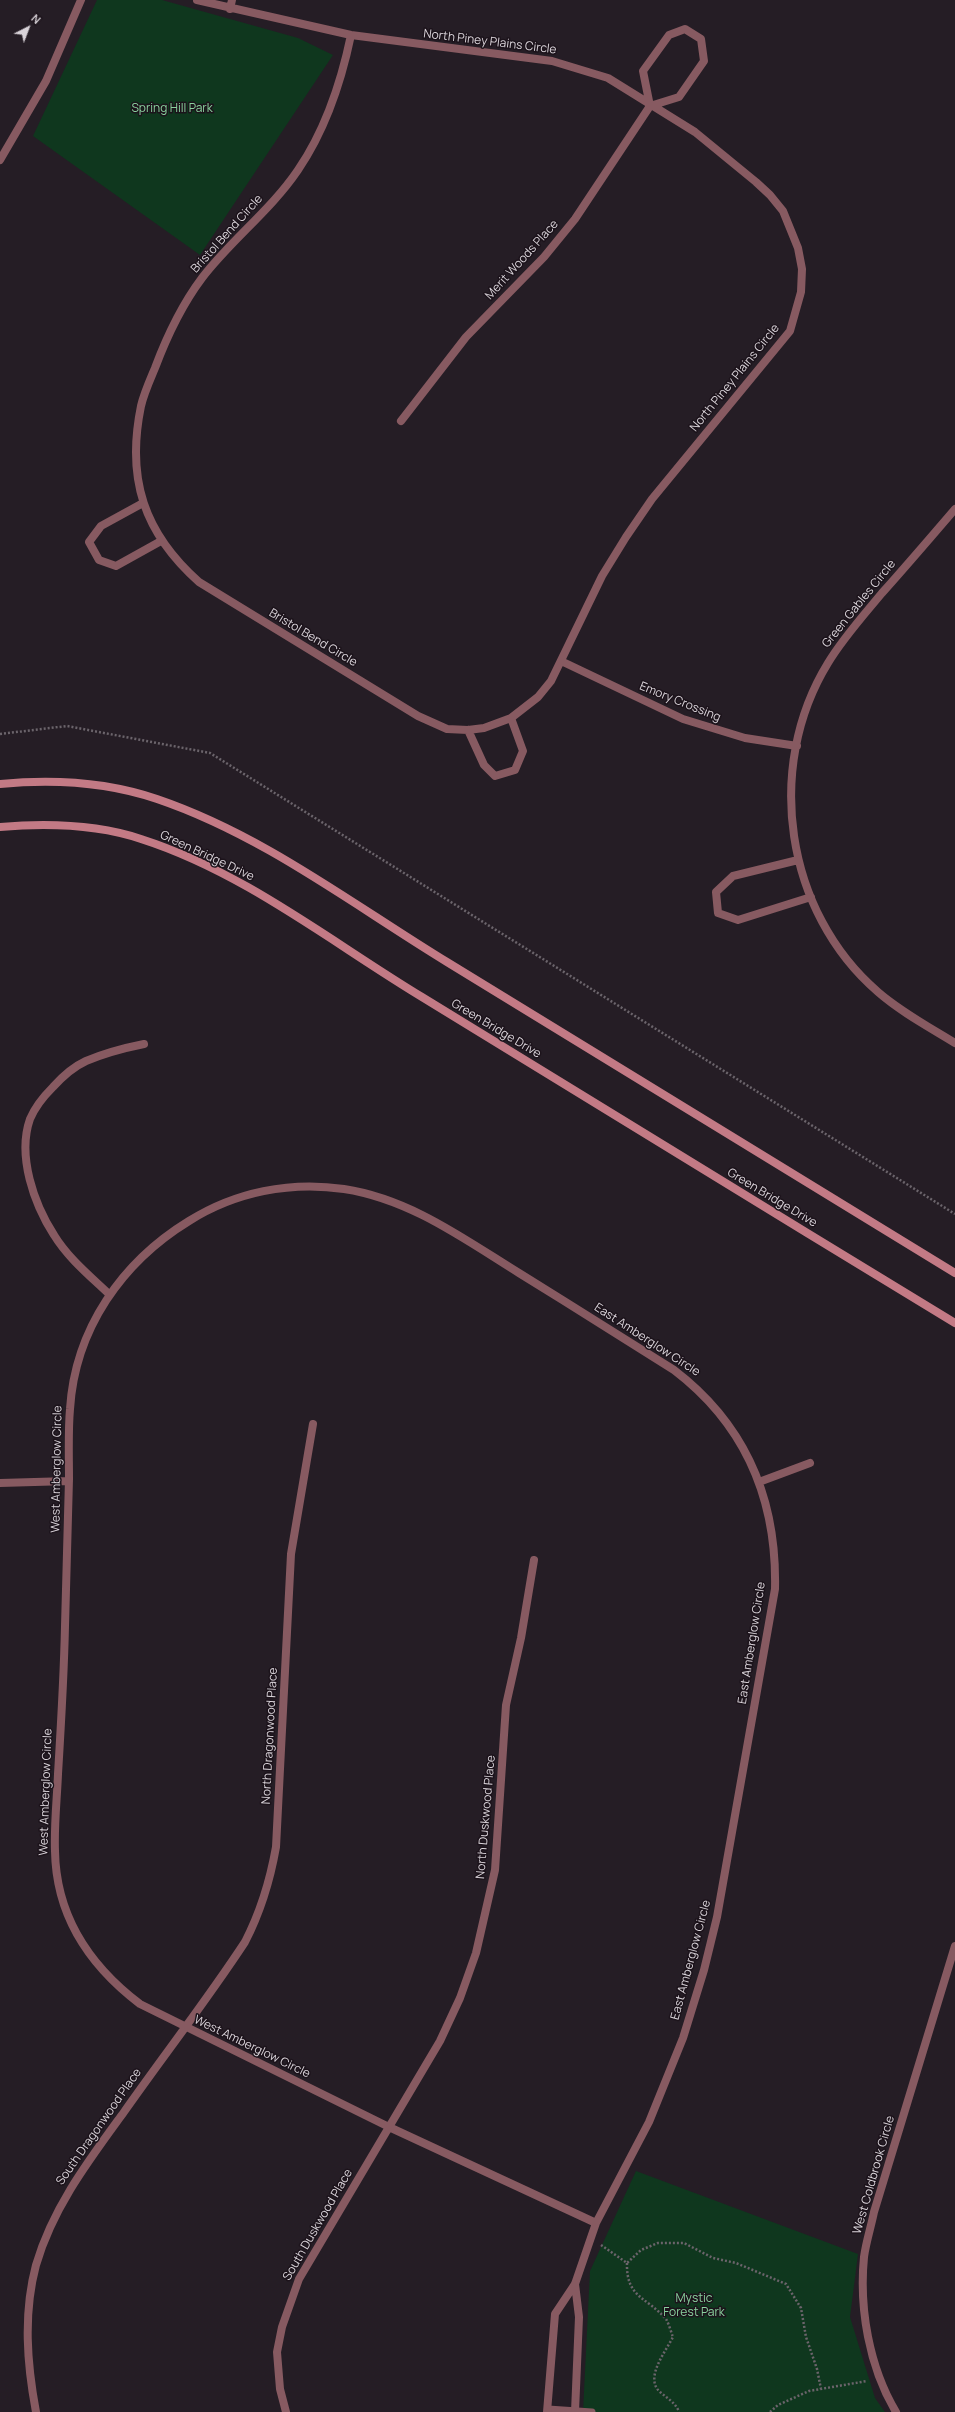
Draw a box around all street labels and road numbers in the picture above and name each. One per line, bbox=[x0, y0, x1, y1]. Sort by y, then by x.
street label: North Piney Plains Circle bbox=[423, 27, 557, 57]
street label: Bristol Bend Circle bbox=[188, 192, 266, 276]
street label: Merit Woods Place bbox=[482, 217, 562, 303]
street label: North Piney Plains Circle bbox=[687, 321, 783, 435]
street label: Green Gables Circle bbox=[819, 557, 899, 651]
street label: Bristol Bend Circle bbox=[266, 606, 360, 670]
street label: Emory Crossing bbox=[637, 679, 723, 725]
street label: Green Bridge Drive bbox=[158, 828, 256, 884]
street label: Green Bridge Drive bbox=[448, 997, 544, 1061]
street label: Green Bridge Drive bbox=[724, 1166, 820, 1230]
street label: East Amberglow Circle bbox=[591, 1300, 703, 1380]
street label: West Amberglow Circle bbox=[49, 1405, 65, 1533]
street label: East Amberglow Circle bbox=[735, 1581, 769, 1705]
street label: North Dragonwood Place bbox=[259, 1667, 281, 1805]
street label: West Amberglow Circle bbox=[37, 1728, 55, 1856]
street label: North Duskwood Place bbox=[473, 1754, 499, 1880]
street label: East Amberglow Circle bbox=[668, 1899, 714, 2021]
street label: West Amberglow Circle bbox=[192, 2013, 312, 2081]
street label: South Dragonwood Place bbox=[53, 2066, 145, 2188]
street label: West Coldbrook Circle bbox=[850, 2114, 898, 2236]
street label: South Duskwood Place bbox=[280, 2167, 356, 2283]

